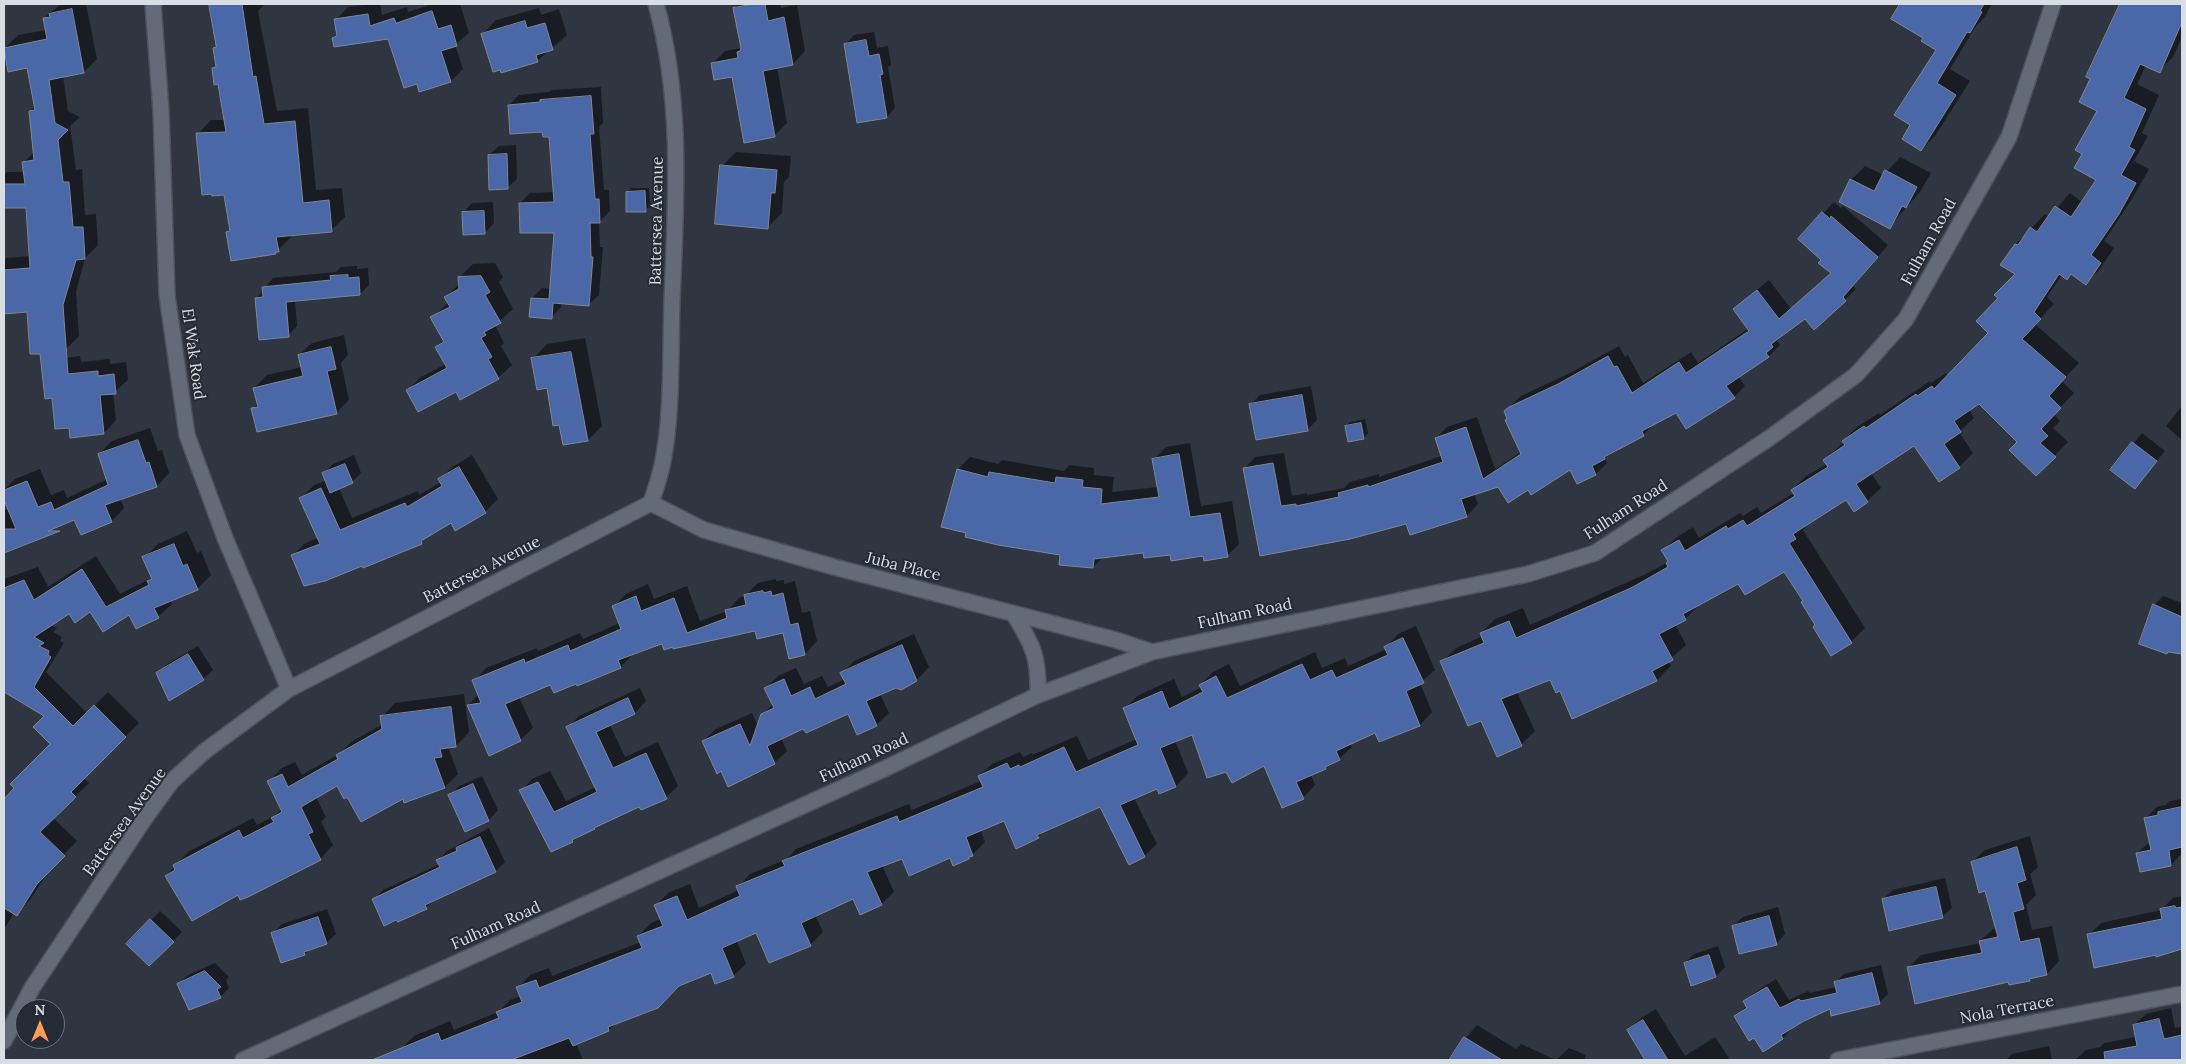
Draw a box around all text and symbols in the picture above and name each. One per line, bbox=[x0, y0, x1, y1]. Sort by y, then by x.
street label: Battersea Avenue bbox=[646, 156, 668, 286]
street label: Fulham Road bbox=[1897, 195, 1961, 289]
street label: El Wak Road bbox=[177, 307, 209, 401]
street label: Fulham Road bbox=[1581, 476, 1671, 544]
street label: Battersea Avenue bbox=[420, 532, 544, 608]
street label: Juba Place bbox=[864, 548, 942, 586]
street label: Fulham Road bbox=[1196, 595, 1294, 633]
street label: Fulham Road bbox=[816, 729, 912, 787]
street label: Battersea Avenue bbox=[79, 764, 171, 880]
street label: Fulham Road bbox=[448, 898, 544, 954]
street label: Nola Terrace bbox=[1958, 991, 2056, 1029]
north arrow bbox=[15, 999, 65, 1049]
text: N bbox=[35, 1001, 45, 1019]

